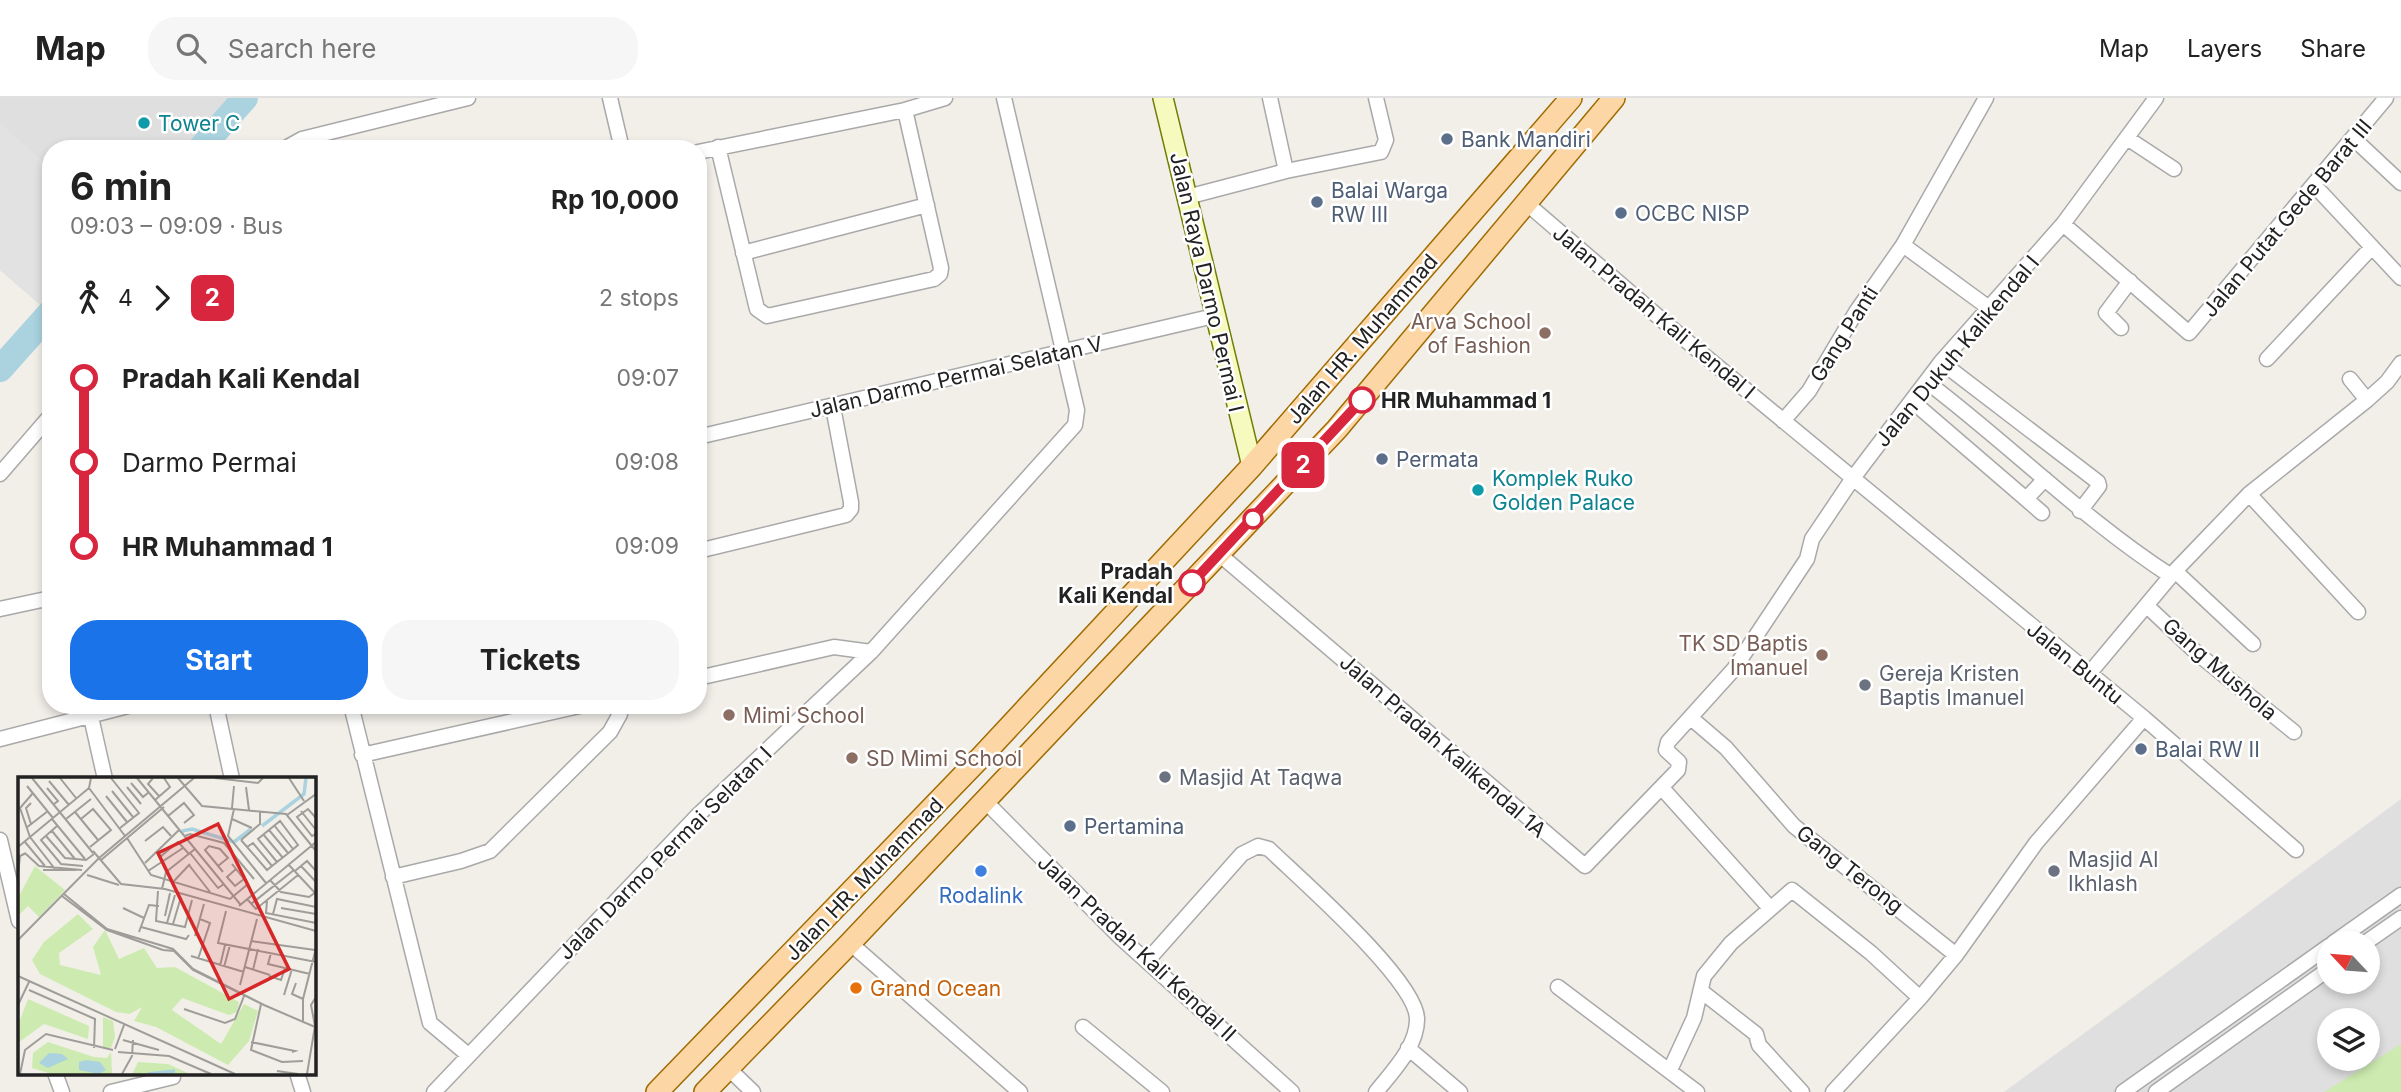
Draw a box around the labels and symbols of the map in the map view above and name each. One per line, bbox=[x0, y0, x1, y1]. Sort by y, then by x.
place label: Tower C bbox=[158, 111, 240, 136]
street label: Jalan Putat Gede Barat III bbox=[2197, 114, 2377, 322]
marker: Tower C bbox=[136, 115, 152, 131]
place label: Bank Mandiri bbox=[1461, 127, 1591, 152]
marker: Bank Mandiri bbox=[1439, 131, 1455, 147]
street label: Jalan Raya Darmo Permai I bbox=[1165, 150, 1249, 414]
place label: Balai Warga RW III bbox=[1331, 178, 1448, 227]
marker: Balai Warga RW III bbox=[1309, 194, 1325, 210]
place label: OCBC NISP bbox=[1635, 201, 1750, 226]
marker: OCBC NISP bbox=[1613, 205, 1629, 221]
street label: Jalan Pradah Kali Kendal I bbox=[1548, 220, 1760, 404]
street label: Jalan HR. Muhammad bbox=[1281, 249, 1443, 429]
street label: Jalan Dukuh Kalikendal I bbox=[1870, 250, 2044, 452]
street label: Gang Panti bbox=[1805, 281, 1883, 387]
place label: Arva School of Fashion bbox=[1411, 309, 1531, 358]
marker: Arva School of Fashion bbox=[1537, 325, 1553, 341]
street label: Jalan Darmo Permai Selatan V bbox=[807, 331, 1105, 423]
marker: HR Muhammad 1 bbox=[1349, 387, 1375, 413]
place label: HR Muhammad 1 bbox=[1381, 388, 1551, 413]
line badge: 2 bbox=[1280, 442, 1326, 488]
place label: Permata bbox=[1396, 447, 1479, 472]
marker: Permata bbox=[1374, 451, 1390, 467]
place label: Komplek Ruko Golden Palace bbox=[1492, 466, 1635, 515]
marker: Komplek Ruko Golden Palace bbox=[1470, 482, 1486, 498]
unlabelled marker bbox=[1243, 509, 1263, 529]
place label: Pradah Kali Kendal bbox=[1058, 559, 1173, 608]
marker: Pradah Kali Kendal bbox=[1179, 570, 1205, 596]
street label: Gang Mushola bbox=[2158, 613, 2282, 725]
street label: Jalan Buntu bbox=[2022, 617, 2128, 709]
place label: TK SD Baptis Imanuel bbox=[1678, 631, 1808, 680]
marker: TK SD Baptis Imanuel bbox=[1814, 647, 1830, 663]
street label: Jalan Pradah Kalikendal 1A bbox=[1335, 649, 1551, 843]
place label: Gereja Kristen Baptis Imanuel bbox=[1879, 661, 2024, 710]
marker: Gereja Kristen Baptis Imanuel bbox=[1857, 677, 1873, 693]
place label: Mimi School bbox=[743, 703, 865, 728]
marker: Mimi School bbox=[721, 707, 737, 723]
place label: Balai RW II bbox=[2155, 737, 2260, 762]
street label: Jalan Darmo Permai Selatan I bbox=[553, 741, 777, 965]
marker: Balai RW II bbox=[2133, 741, 2149, 757]
place label: SD Mimi School bbox=[866, 746, 1022, 771]
marker: SD Mimi School bbox=[844, 750, 860, 766]
place label: Masjid At Taqwa bbox=[1179, 765, 1342, 790]
marker: Masjid At Taqwa bbox=[1157, 769, 1173, 785]
inset map bbox=[18, 777, 315, 1074]
street label: Jalan HR. Muhammad bbox=[780, 792, 948, 966]
place label: Pertamina bbox=[1084, 814, 1184, 839]
marker: Pertamina bbox=[1062, 818, 1078, 834]
street label: Gang Terong bbox=[1792, 820, 1908, 918]
place label: Masjid Al Ikhlash bbox=[2068, 847, 2158, 896]
street label: Jalan Pradah Kali Kendal II bbox=[1033, 850, 1241, 1046]
marker: Rodalink bbox=[973, 863, 989, 879]
marker: Masjid Al Ikhlash bbox=[2046, 863, 2062, 879]
place label: Rodalink bbox=[939, 883, 1024, 908]
north arrow bbox=[2317, 931, 2380, 994]
place label: Grand Ocean bbox=[870, 976, 1001, 1001]
marker: Grand Ocean bbox=[848, 980, 864, 996]

